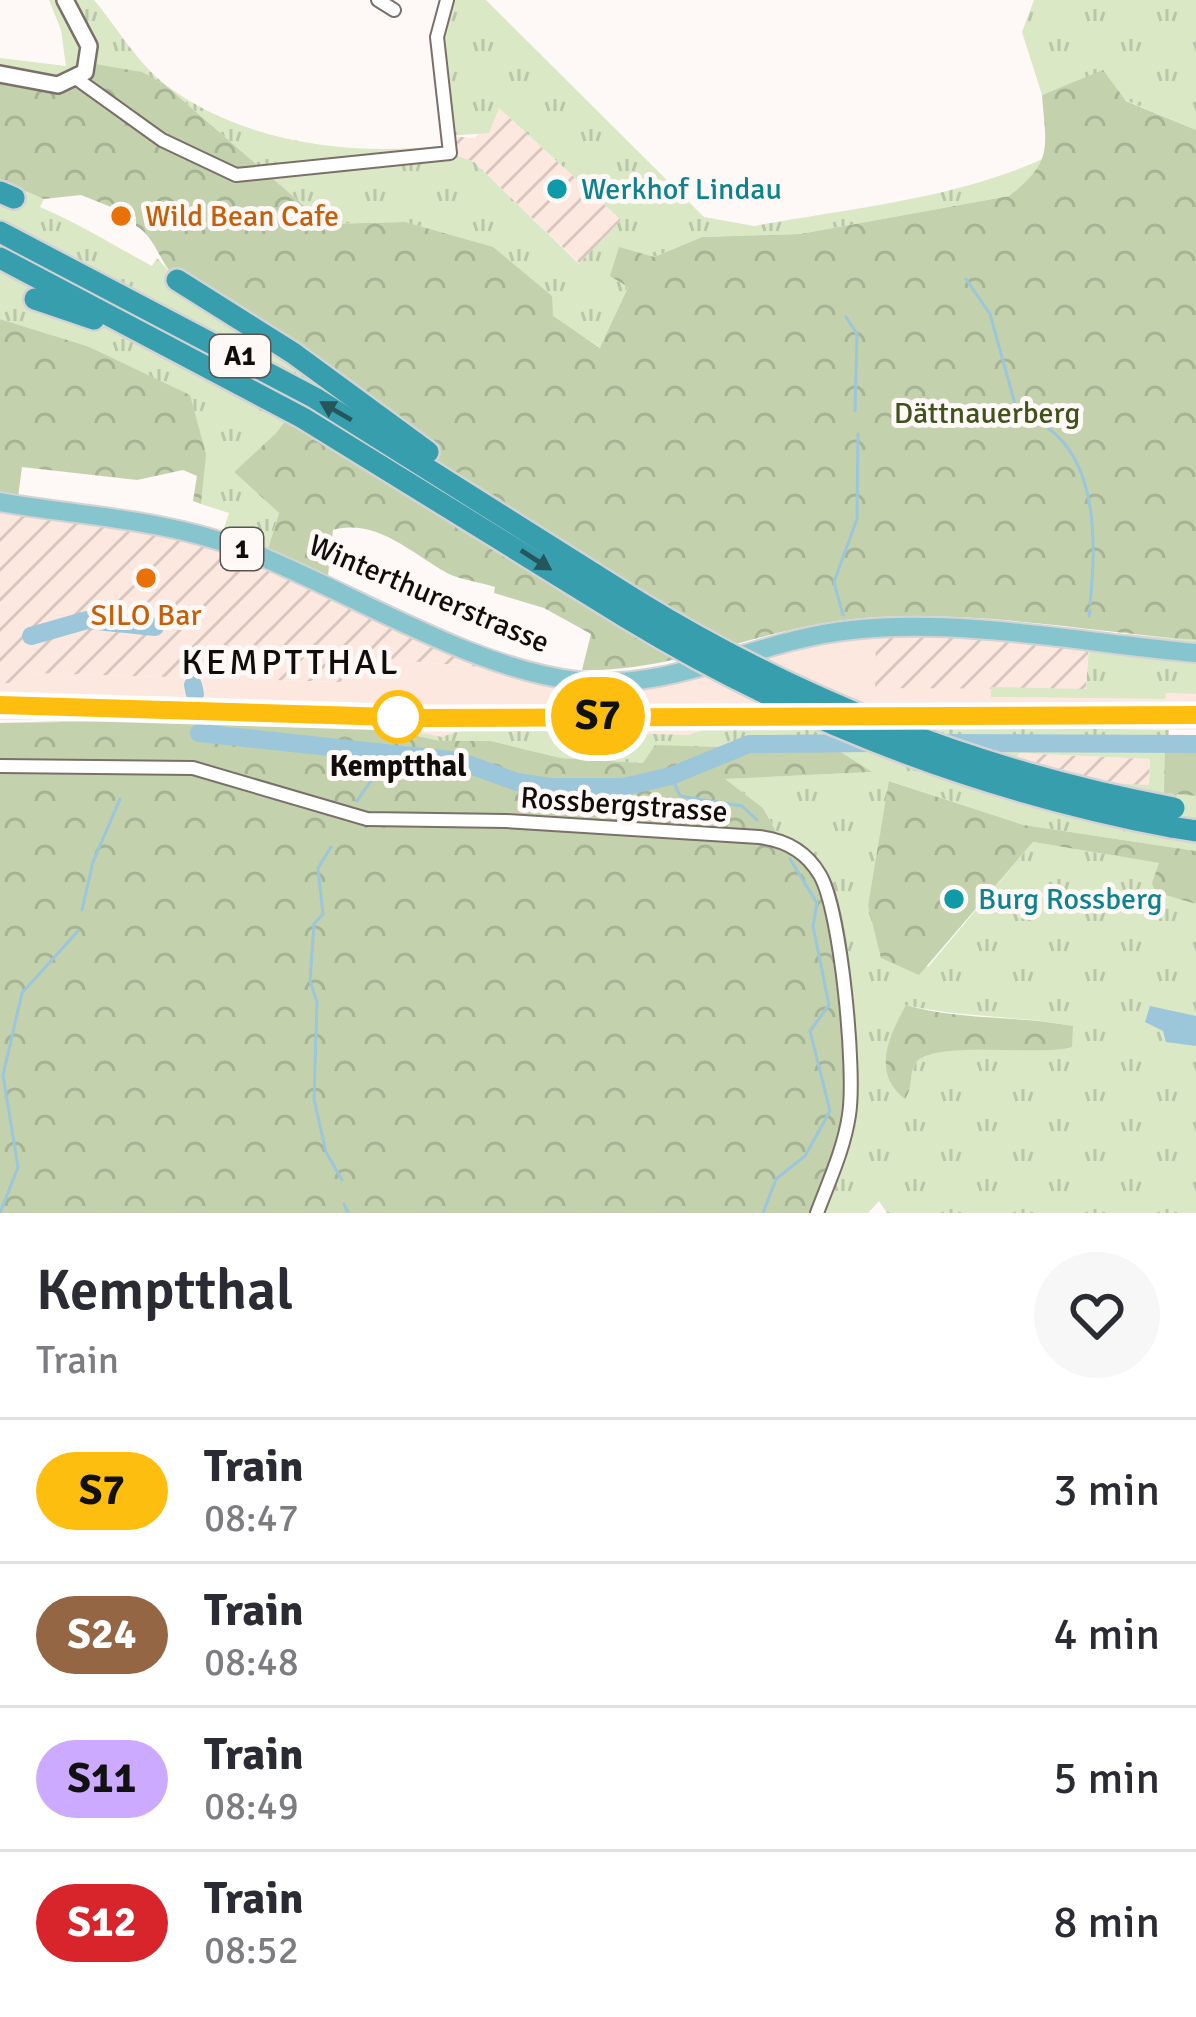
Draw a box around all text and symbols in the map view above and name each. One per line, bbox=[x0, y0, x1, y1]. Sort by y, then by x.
place label: Werkhof Lindau bbox=[581, 171, 782, 208]
marker: Werkhof Lindau bbox=[544, 176, 570, 202]
place label: Wild Bean Cafe bbox=[145, 198, 339, 235]
marker: Wild Bean Cafe bbox=[108, 203, 134, 229]
road number: A1 bbox=[210, 335, 270, 377]
park label: Dättnauerberg bbox=[894, 395, 1080, 432]
one-way arrow bbox=[320, 401, 353, 422]
street label: Winterthurerstrasse bbox=[303, 527, 555, 661]
road number: 1 bbox=[221, 528, 263, 570]
one-way arrow bbox=[520, 548, 553, 570]
marker: SILO Bar bbox=[133, 565, 159, 591]
place label: SILO Bar bbox=[90, 597, 202, 634]
district label: KEMPTTHAL bbox=[181, 640, 401, 685]
line badge: S7 bbox=[544, 677, 652, 755]
text: S7 bbox=[575, 690, 621, 741]
marker: Kemptthal bbox=[373, 692, 423, 742]
place label: Kemptthal bbox=[329, 748, 467, 785]
street label: Rossbergstrasse bbox=[519, 779, 729, 831]
place label: Burg Rossberg bbox=[978, 881, 1163, 918]
marker: Burg Rossberg bbox=[941, 886, 967, 912]
button: heart bbox=[1034, 1252, 1160, 1378]
text: Kemptthal bbox=[36, 1255, 293, 1326]
text: Train bbox=[36, 1336, 119, 1384]
text: Train bbox=[204, 1439, 304, 1494]
text: 3 min bbox=[1053, 1463, 1160, 1518]
text: S7 bbox=[79, 1465, 125, 1516]
text: 08:47 bbox=[204, 1494, 299, 1542]
text: Train bbox=[204, 1583, 304, 1638]
text: 4 min bbox=[1053, 1607, 1160, 1662]
text: S24 bbox=[68, 1609, 136, 1660]
text: 08:48 bbox=[204, 1638, 299, 1686]
text: Train bbox=[204, 1727, 304, 1782]
text: 5 min bbox=[1053, 1751, 1160, 1806]
text: S11 bbox=[68, 1753, 136, 1804]
text: 08:49 bbox=[204, 1782, 299, 1830]
text: Train bbox=[204, 1871, 304, 1926]
text: 8 min bbox=[1053, 1895, 1160, 1950]
text: S12 bbox=[68, 1897, 136, 1948]
text: 08:52 bbox=[204, 1926, 299, 1974]

